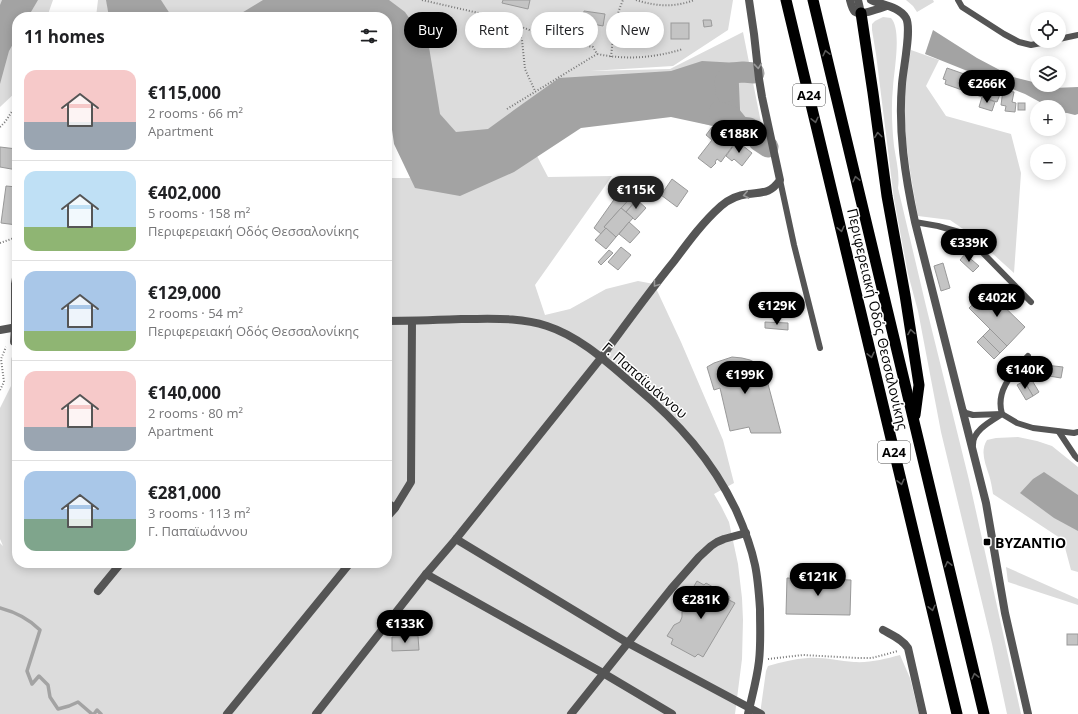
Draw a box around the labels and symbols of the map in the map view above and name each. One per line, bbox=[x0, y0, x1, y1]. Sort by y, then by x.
one-way arrow bbox=[822, 50, 830, 56]
one-way arrow bbox=[753, 63, 762, 69]
pin: €266K bbox=[959, 70, 1015, 104]
road number: Α24 bbox=[793, 84, 825, 106]
one-way arrow bbox=[810, 116, 818, 123]
pin: €188K bbox=[711, 120, 767, 154]
one-way arrow bbox=[874, 132, 883, 138]
pin: €115K bbox=[608, 176, 664, 210]
one-way arrow bbox=[852, 176, 861, 183]
one-way arrow bbox=[743, 190, 749, 198]
street label: Περιφερειακή Οδός Θεσσαλονίκης bbox=[843, 206, 913, 432]
one-way arrow bbox=[836, 225, 845, 232]
pin: €339K bbox=[941, 229, 997, 263]
one-way arrow bbox=[653, 280, 660, 287]
pin: €402K bbox=[969, 284, 1025, 318]
pin: €129K bbox=[749, 292, 805, 326]
one-way arrow bbox=[907, 329, 915, 335]
street label: Γ. Παπαϊωάννου bbox=[598, 338, 692, 422]
one-way arrow bbox=[867, 352, 875, 358]
pin: €140K bbox=[997, 356, 1053, 390]
pin: €199K bbox=[717, 361, 773, 395]
road number: Α24 bbox=[878, 441, 910, 463]
one-way arrow bbox=[897, 478, 905, 485]
place label: ΒΥΖΑΝΤΙΟ bbox=[995, 533, 1066, 552]
marker: ΒΥΖΑΝΤΙΟ bbox=[982, 537, 992, 547]
one-way arrow bbox=[944, 561, 953, 568]
pin: €121K bbox=[790, 563, 846, 597]
pin: €281K bbox=[673, 586, 729, 620]
one-way arrow bbox=[927, 605, 935, 611]
pin: €133K bbox=[377, 610, 433, 644]
one-way arrow bbox=[971, 673, 979, 679]

